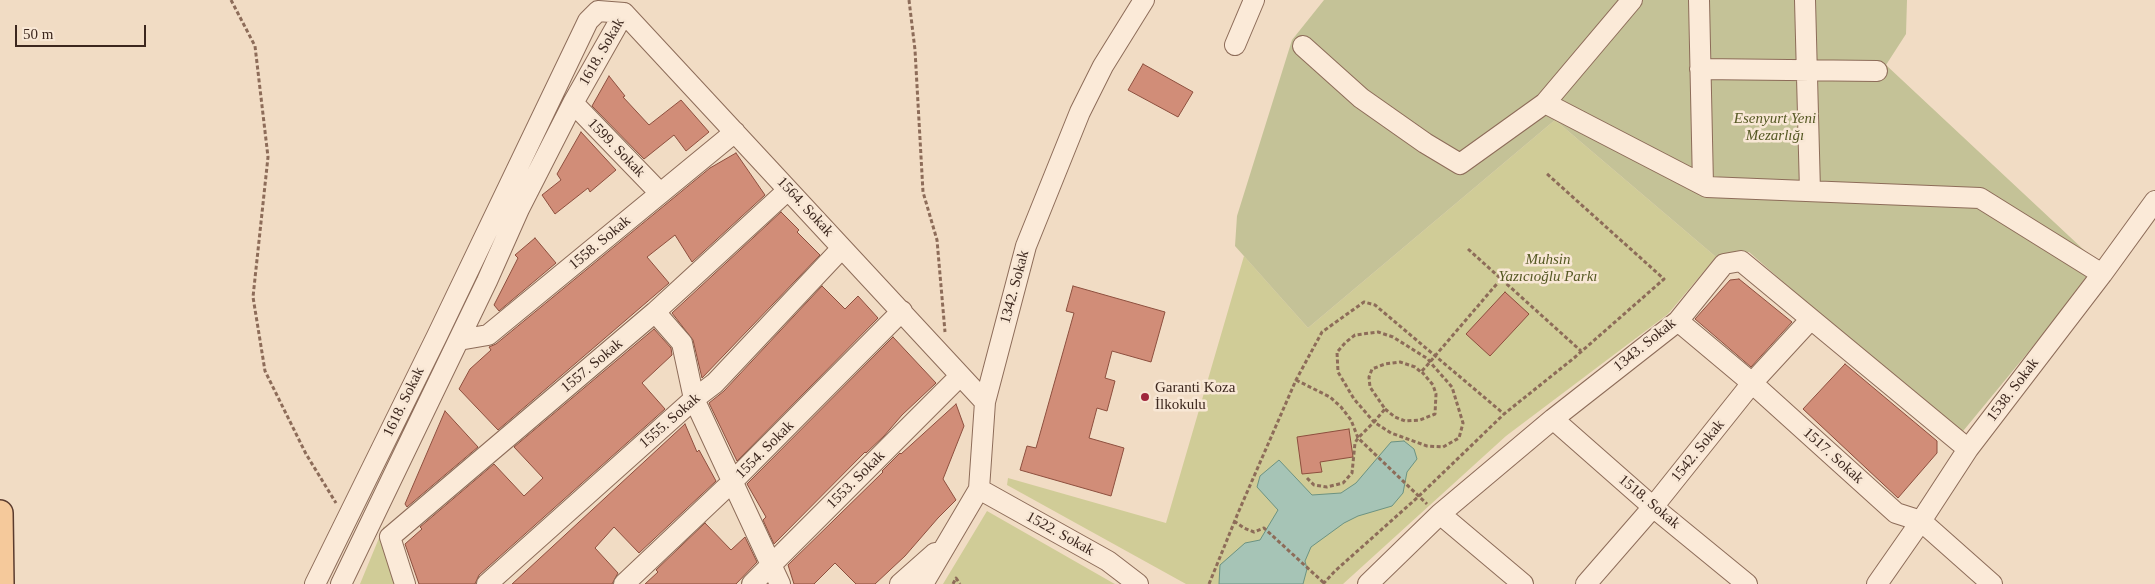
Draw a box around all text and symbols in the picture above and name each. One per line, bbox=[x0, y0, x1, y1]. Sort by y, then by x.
scale bar bbox=[18, 15, 149, 47]
street label: 1618. Sokak bbox=[575, 15, 629, 89]
text: 50 m bbox=[23, 26, 53, 42]
park label: Esenyurt Yeni Mezarlığı bbox=[1734, 110, 1816, 145]
street label: 1599. Sokak bbox=[583, 115, 649, 181]
street label: 1564. Sokak bbox=[773, 173, 837, 241]
street label: 1558. Sokak bbox=[565, 212, 635, 274]
street label: 1342. Sokak bbox=[997, 248, 1033, 326]
park label: Muhsin Yazıcıoğlu Parkı bbox=[1498, 251, 1598, 286]
street label: 1343. Sokak bbox=[1610, 314, 1680, 376]
street label: 1557. Sokak bbox=[557, 335, 627, 397]
street label: 1538. Sokak bbox=[1983, 355, 2043, 425]
street label: 1618. Sokak bbox=[379, 364, 429, 440]
place label: Garanti Koza İlkokulu bbox=[1155, 379, 1235, 414]
street label: 1555. Sokak bbox=[636, 390, 704, 452]
marker: Garanti Koza İlkokulu bbox=[1139, 391, 1151, 403]
street label: 1542. Sokak bbox=[1667, 416, 1729, 486]
street label: 1554. Sokak bbox=[732, 417, 798, 483]
street label: 1517. Sokak bbox=[1799, 424, 1867, 488]
street label: 1553. Sokak bbox=[823, 447, 889, 513]
street label: 1518. Sokak bbox=[1614, 471, 1684, 533]
street label: 1522. Sokak bbox=[1023, 508, 1097, 560]

